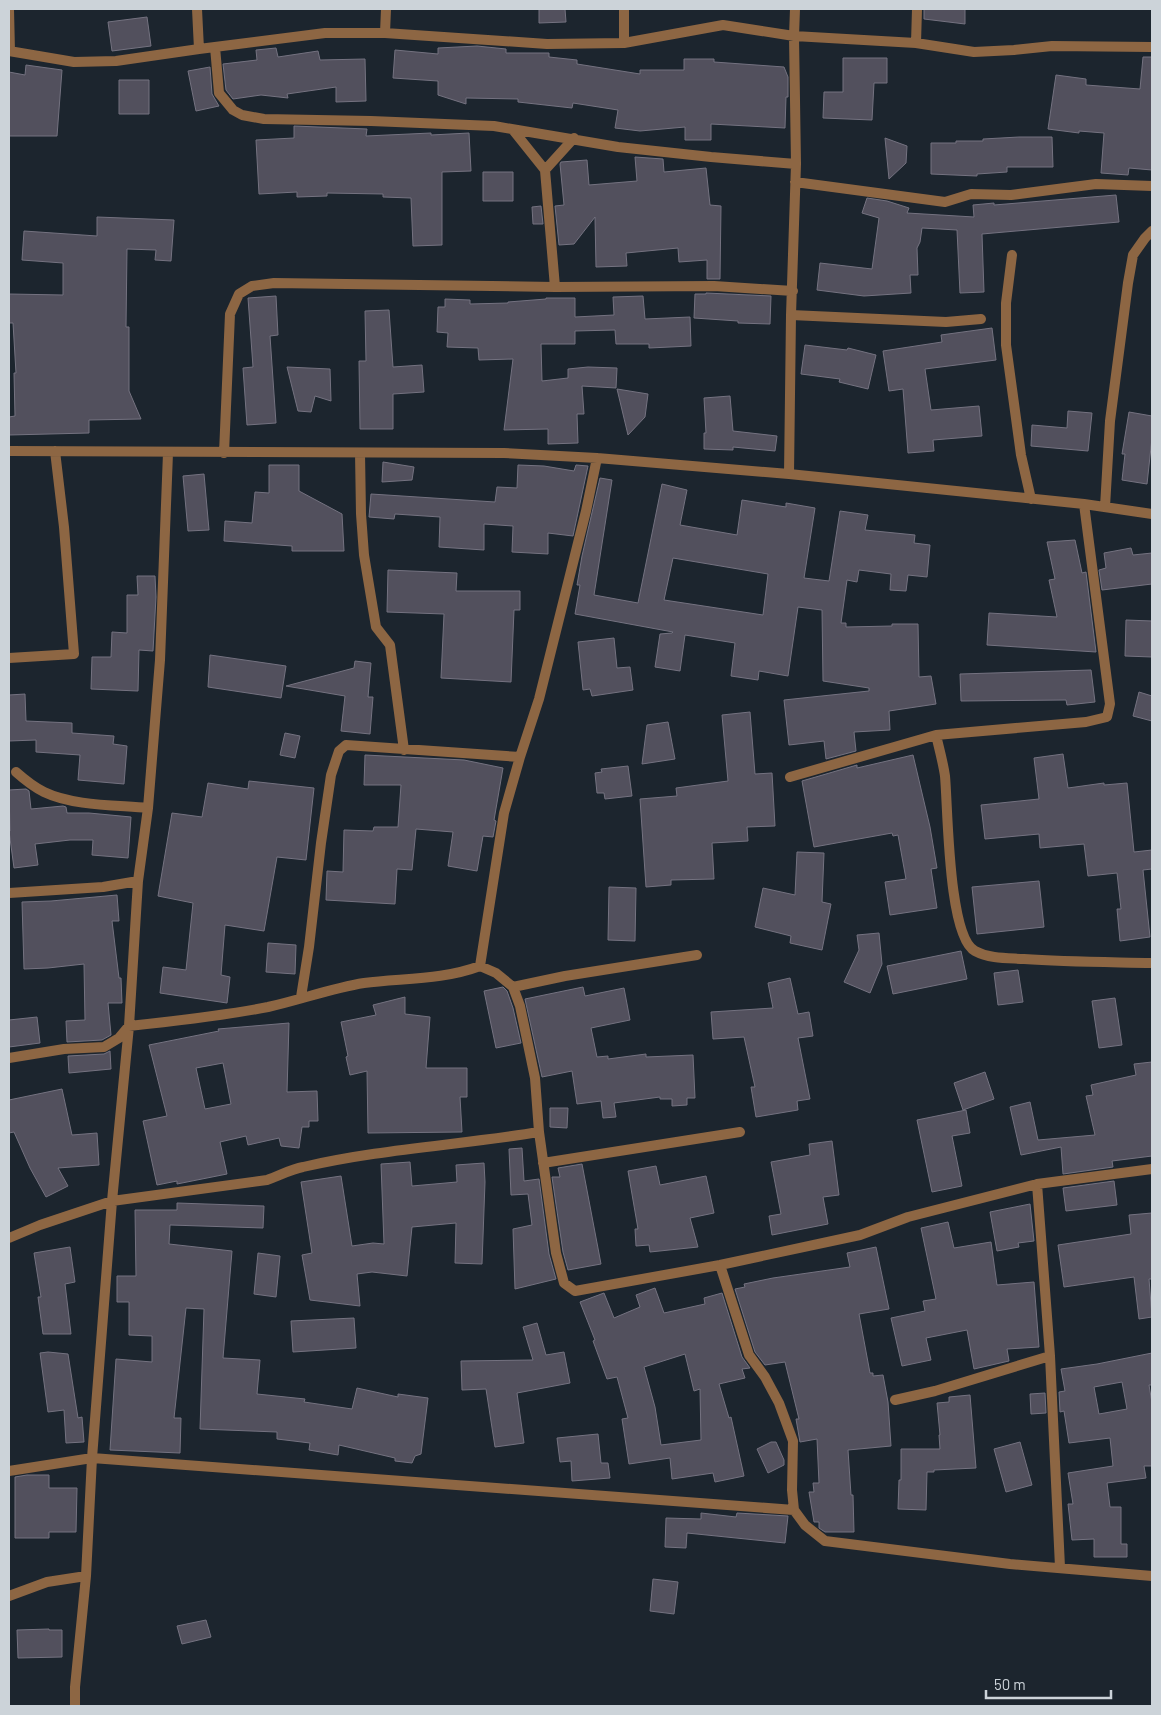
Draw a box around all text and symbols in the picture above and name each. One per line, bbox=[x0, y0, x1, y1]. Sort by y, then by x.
scale bar bbox=[986, 1668, 1111, 1700]
text: 50 m bbox=[994, 1675, 1026, 1693]

